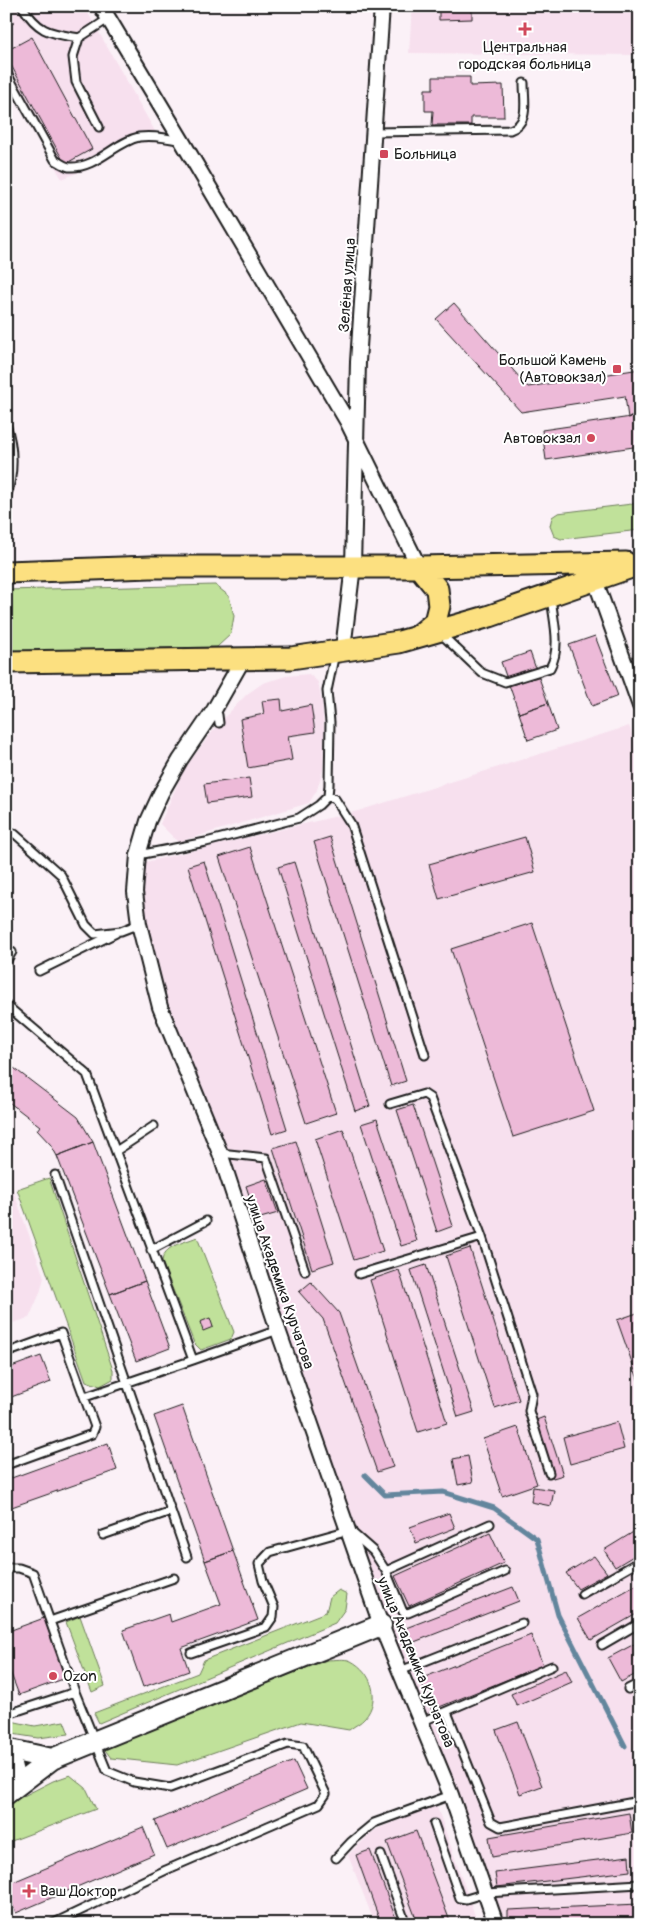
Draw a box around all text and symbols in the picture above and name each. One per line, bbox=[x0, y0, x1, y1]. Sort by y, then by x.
marker: Центральная городская больница bbox=[518, 22, 532, 36]
place label: Центральная городская больница bbox=[459, 38, 591, 74]
place label: Больница bbox=[394, 145, 456, 164]
marker: Больница bbox=[378, 148, 390, 160]
street label: Зелёная улица bbox=[335, 237, 360, 333]
place label: Большой Камень (Автовокзал) bbox=[499, 351, 607, 387]
marker: Большой Камень (Автовокзал) bbox=[611, 363, 623, 375]
place label: Автовокзал bbox=[503, 429, 581, 448]
marker: Автовокзал bbox=[585, 432, 597, 444]
street label: улица Академика Курчатова bbox=[240, 1192, 318, 1372]
street label: улица Академика Курчатова bbox=[372, 1573, 459, 1750]
place label: Ozon bbox=[63, 1667, 97, 1686]
marker: Ozon bbox=[47, 1670, 59, 1682]
place label: Ваш Доктор bbox=[40, 1882, 117, 1901]
marker: Ваш Доктор bbox=[22, 1884, 36, 1898]

